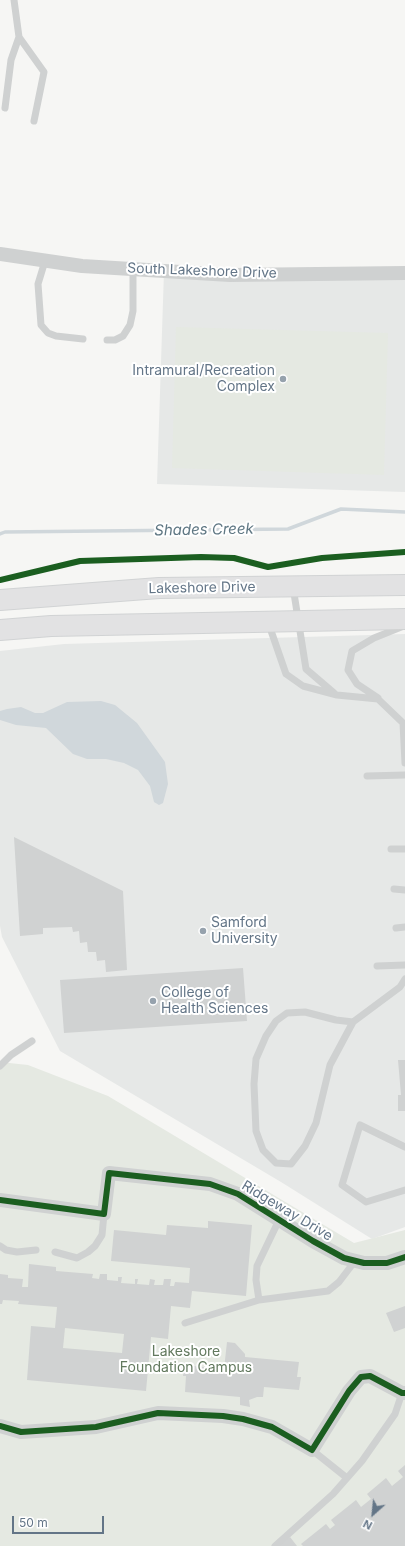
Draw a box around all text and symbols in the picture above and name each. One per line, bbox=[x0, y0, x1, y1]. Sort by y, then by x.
street label: South Lakeshore Drive bbox=[127, 260, 277, 282]
place label: Intramural/Recreation Complex bbox=[132, 363, 275, 396]
marker: Intramural/Recreation Complex bbox=[278, 374, 288, 384]
water label: Shades Creek bbox=[154, 520, 254, 540]
street label: Lakeshore Drive bbox=[148, 579, 256, 597]
place label: Samford University bbox=[211, 915, 278, 948]
marker: Samford University bbox=[198, 926, 208, 936]
place label: College of Health Sciences bbox=[161, 985, 268, 1018]
marker: College of Health Sciences bbox=[148, 996, 158, 1006]
street label: Ridgeway Drive bbox=[238, 1177, 336, 1245]
park label: Lakeshore Foundation Campus bbox=[120, 1344, 252, 1376]
north arrow bbox=[353, 1494, 393, 1534]
scale bar bbox=[14, 1508, 106, 1534]
text: 50 m bbox=[19, 1515, 48, 1530]
text: N bbox=[361, 1517, 374, 1533]

